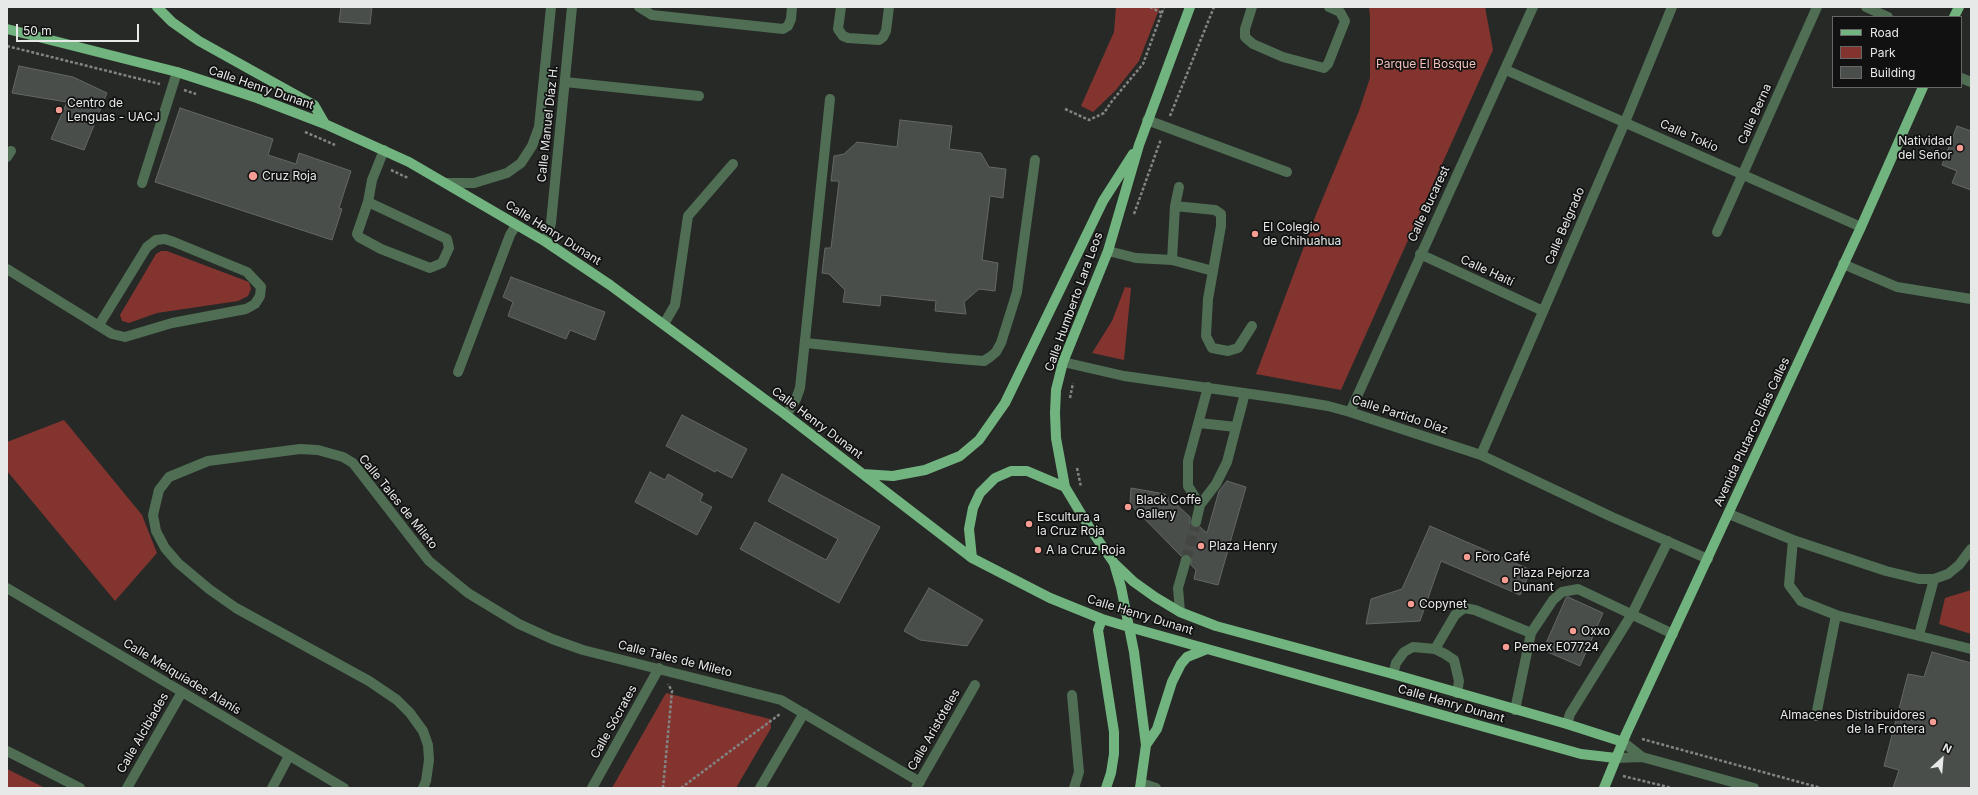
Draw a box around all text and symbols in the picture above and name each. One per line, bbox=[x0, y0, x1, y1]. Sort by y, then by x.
scale bar bbox=[18, 16, 141, 42]
legend bbox=[1832, 16, 1962, 88]
text: 50 m bbox=[23, 23, 52, 38]
text: Road bbox=[1870, 25, 1899, 40]
text: Park bbox=[1870, 45, 1896, 60]
park label: Parque El Bosque bbox=[1376, 57, 1476, 71]
street label: Calle Henry Dunant bbox=[207, 63, 315, 113]
street label: Calle Manuel Díaz H. bbox=[535, 65, 561, 183]
text: Building bbox=[1870, 65, 1915, 80]
street label: Calle Berna bbox=[1735, 81, 1775, 147]
place label: Centro de Lenguas - UACJ bbox=[67, 96, 160, 124]
marker: Centro de Lenguas - UACJ bbox=[54, 105, 64, 115]
street label: Calle Tokio bbox=[1658, 117, 1720, 155]
place label: Natividad del Señor bbox=[1898, 134, 1952, 162]
marker: Natividad del Señor bbox=[1955, 143, 1965, 153]
street label: Calle Bucarest bbox=[1405, 164, 1453, 244]
place label: Cruz Roja bbox=[262, 169, 317, 183]
marker: Cruz Roja bbox=[247, 170, 259, 182]
street label: Calle Belgrado bbox=[1542, 185, 1588, 267]
street label: Calle Henry Dunant bbox=[502, 198, 604, 268]
place label: El Colegio de Chihuahua bbox=[1263, 220, 1341, 248]
marker: El Colegio de Chihuahua bbox=[1250, 229, 1260, 239]
street label: Calle Humberto Lara Leos bbox=[1042, 230, 1106, 374]
street label: Calle Haití bbox=[1458, 252, 1516, 290]
street label: Avenida Plutarco Elías Calles bbox=[1711, 355, 1793, 509]
street label: Calle Henry Dunant bbox=[769, 384, 865, 462]
street label: Calle Partido Díaz bbox=[1350, 393, 1450, 437]
street label: Calle Tales de Mileto bbox=[356, 452, 440, 552]
place label: Black Coffe Gallery bbox=[1136, 493, 1201, 521]
marker: Black Coffe Gallery bbox=[1123, 502, 1133, 512]
place label: Escultura a la Cruz Roja bbox=[1037, 510, 1105, 538]
marker: Escultura a la Cruz Roja bbox=[1024, 519, 1034, 529]
place label: Plaza Henry bbox=[1209, 539, 1278, 553]
marker: Plaza Henry bbox=[1196, 541, 1206, 551]
place label: A la Cruz Roja bbox=[1046, 543, 1125, 557]
marker: A la Cruz Roja bbox=[1033, 545, 1043, 555]
place label: Foro Café bbox=[1475, 550, 1530, 564]
marker: Foro Café bbox=[1462, 552, 1472, 562]
place label: Plaza Pejorza Dunant bbox=[1513, 566, 1590, 594]
marker: Plaza Pejorza Dunant bbox=[1500, 575, 1510, 585]
street label: Calle Henry Dunant bbox=[1085, 592, 1195, 638]
place label: Copynet bbox=[1419, 597, 1467, 611]
marker: Copynet bbox=[1406, 599, 1416, 609]
place label: Oxxo bbox=[1581, 624, 1610, 638]
marker: Oxxo bbox=[1568, 626, 1578, 636]
street label: Calle Melquíades Alanís bbox=[121, 636, 243, 718]
street label: Calle Tales de Mileto bbox=[616, 638, 734, 680]
place label: Pemex E07724 bbox=[1514, 640, 1599, 654]
marker: Pemex E07724 bbox=[1501, 642, 1511, 652]
street label: Calle Henry Dunant bbox=[1396, 682, 1506, 726]
street label: Calle Sócrates bbox=[588, 683, 640, 761]
street label: Calle Aristóteles bbox=[905, 687, 963, 773]
street label: Calle Alcibíades bbox=[114, 690, 172, 776]
place label: Almacenes Distribuidores de la Frontera bbox=[1780, 708, 1925, 736]
marker: Almacenes Distribuidores de la Frontera bbox=[1928, 717, 1938, 727]
north arrow bbox=[1922, 739, 1962, 779]
text: N bbox=[1940, 740, 1954, 756]

